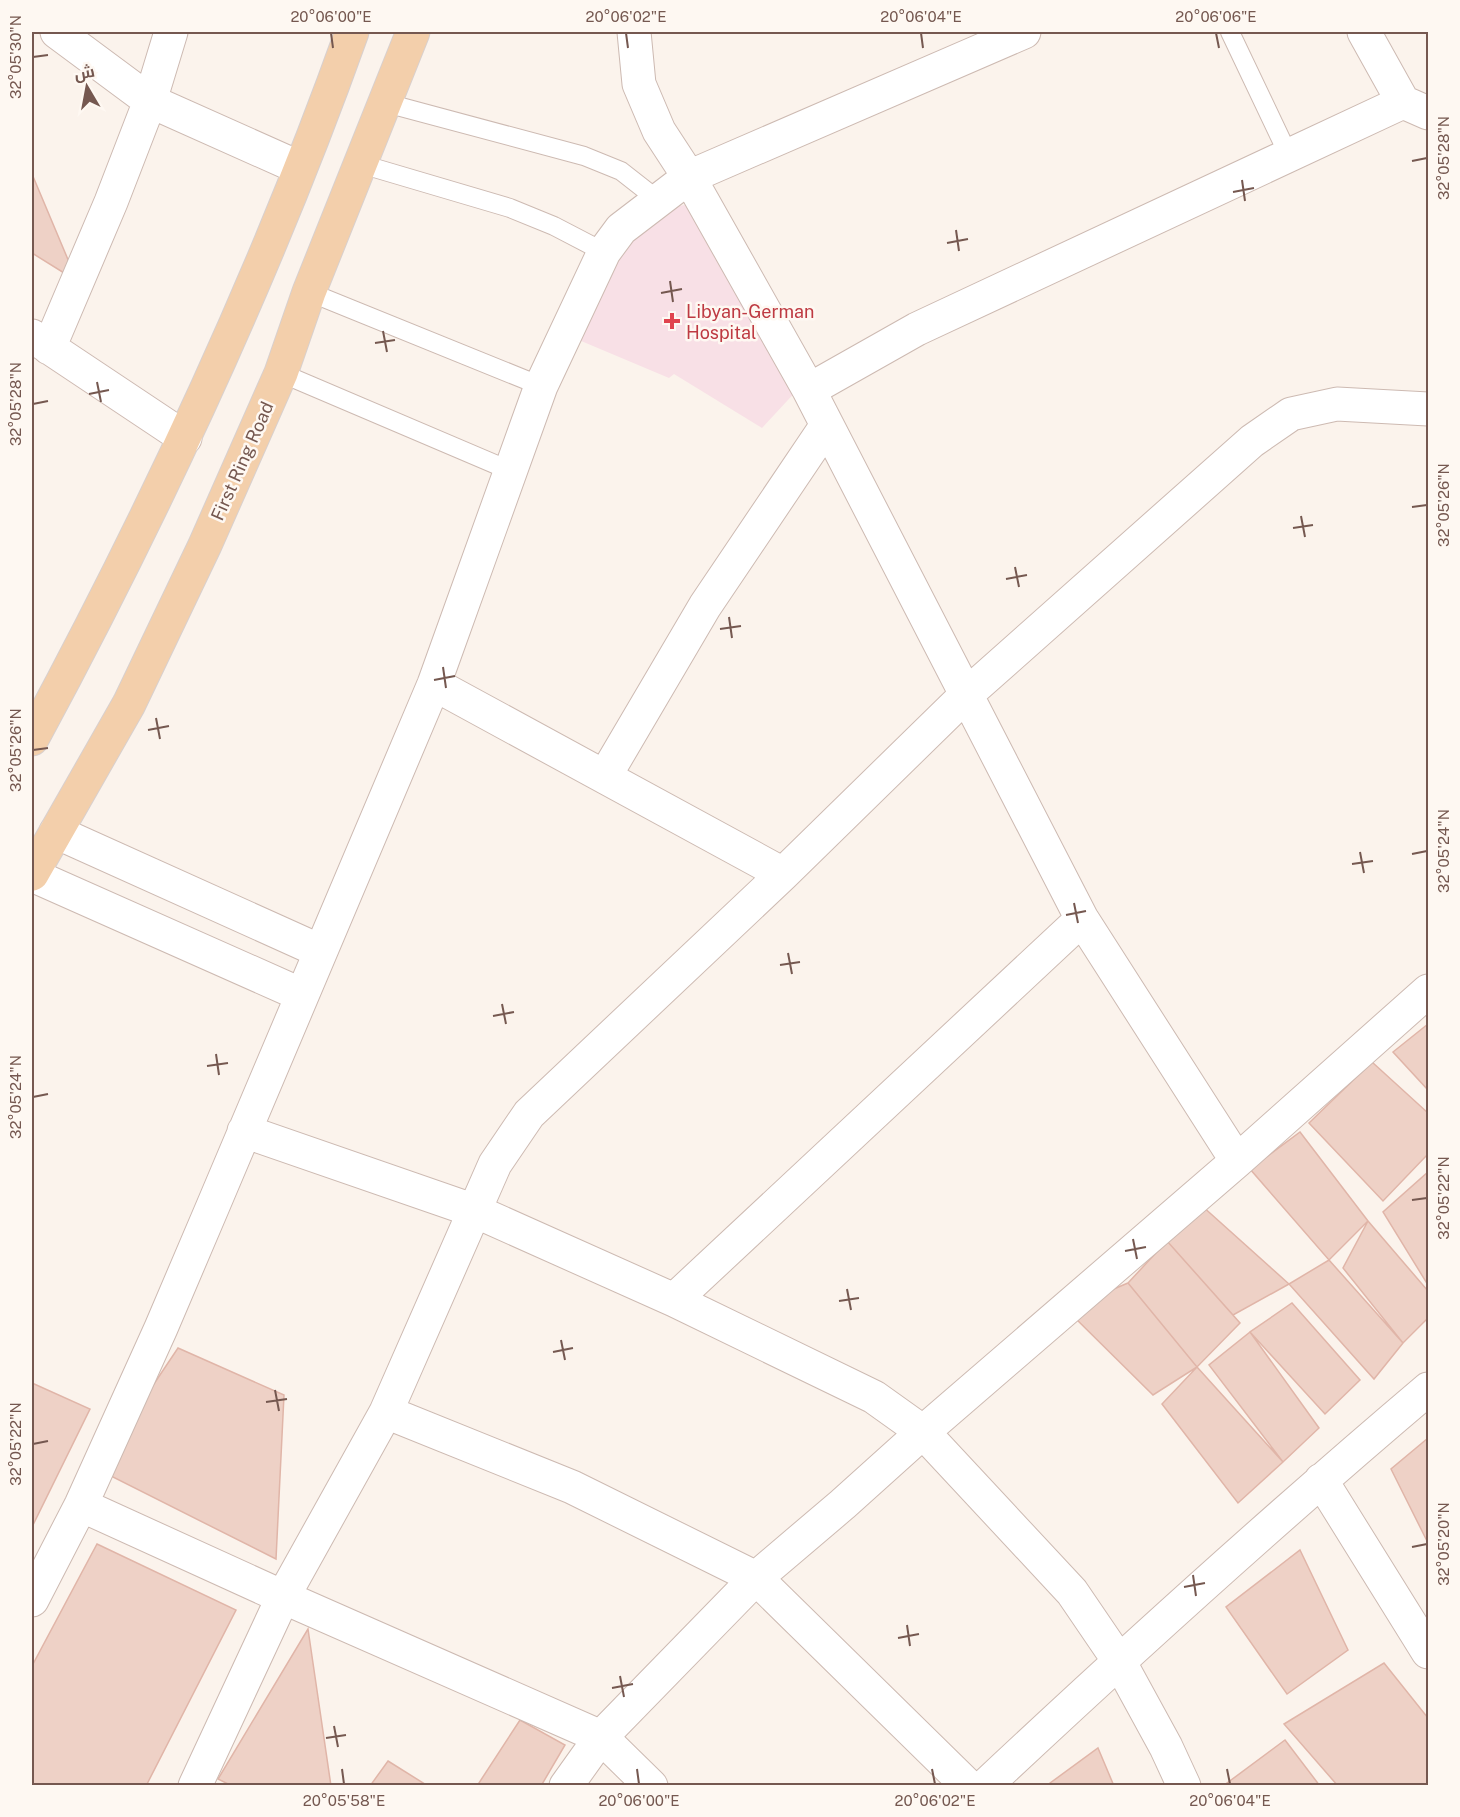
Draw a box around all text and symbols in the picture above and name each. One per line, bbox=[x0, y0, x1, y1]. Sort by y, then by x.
text: 20°06'00"E bbox=[290, 8, 372, 25]
text: 20°06'02"E bbox=[585, 8, 667, 25]
text: 20°06'04"E bbox=[880, 8, 962, 25]
text: 20°06'06"E bbox=[1175, 8, 1257, 25]
text: 32°05'30"N bbox=[7, 15, 24, 99]
north arrow bbox=[57, 57, 117, 117]
text: ش bbox=[73, 62, 96, 84]
text: 32°05'28"N bbox=[1435, 116, 1452, 200]
place label: Libyan-German Hospital bbox=[686, 301, 814, 343]
marker: Libyan-German Hospital bbox=[663, 312, 681, 330]
text: 32°05'28"N bbox=[7, 362, 24, 446]
street label: First Ring Road bbox=[206, 398, 278, 524]
text: 32°05'26"N bbox=[1435, 463, 1452, 547]
text: 32°05'26"N bbox=[7, 708, 24, 792]
text: 32°05'24"N bbox=[1435, 809, 1452, 893]
text: 32°05'24"N bbox=[7, 1055, 24, 1139]
text: 32°05'22"N bbox=[1435, 1156, 1452, 1240]
text: 32°05'22"N bbox=[7, 1402, 24, 1486]
text: 32°05'20"N bbox=[1435, 1502, 1452, 1586]
text: 20°05'58"E bbox=[303, 1792, 385, 1809]
text: 20°06'00"E bbox=[598, 1792, 680, 1809]
text: 20°06'02"E bbox=[894, 1792, 976, 1809]
text: 20°06'04"E bbox=[1189, 1792, 1271, 1809]

